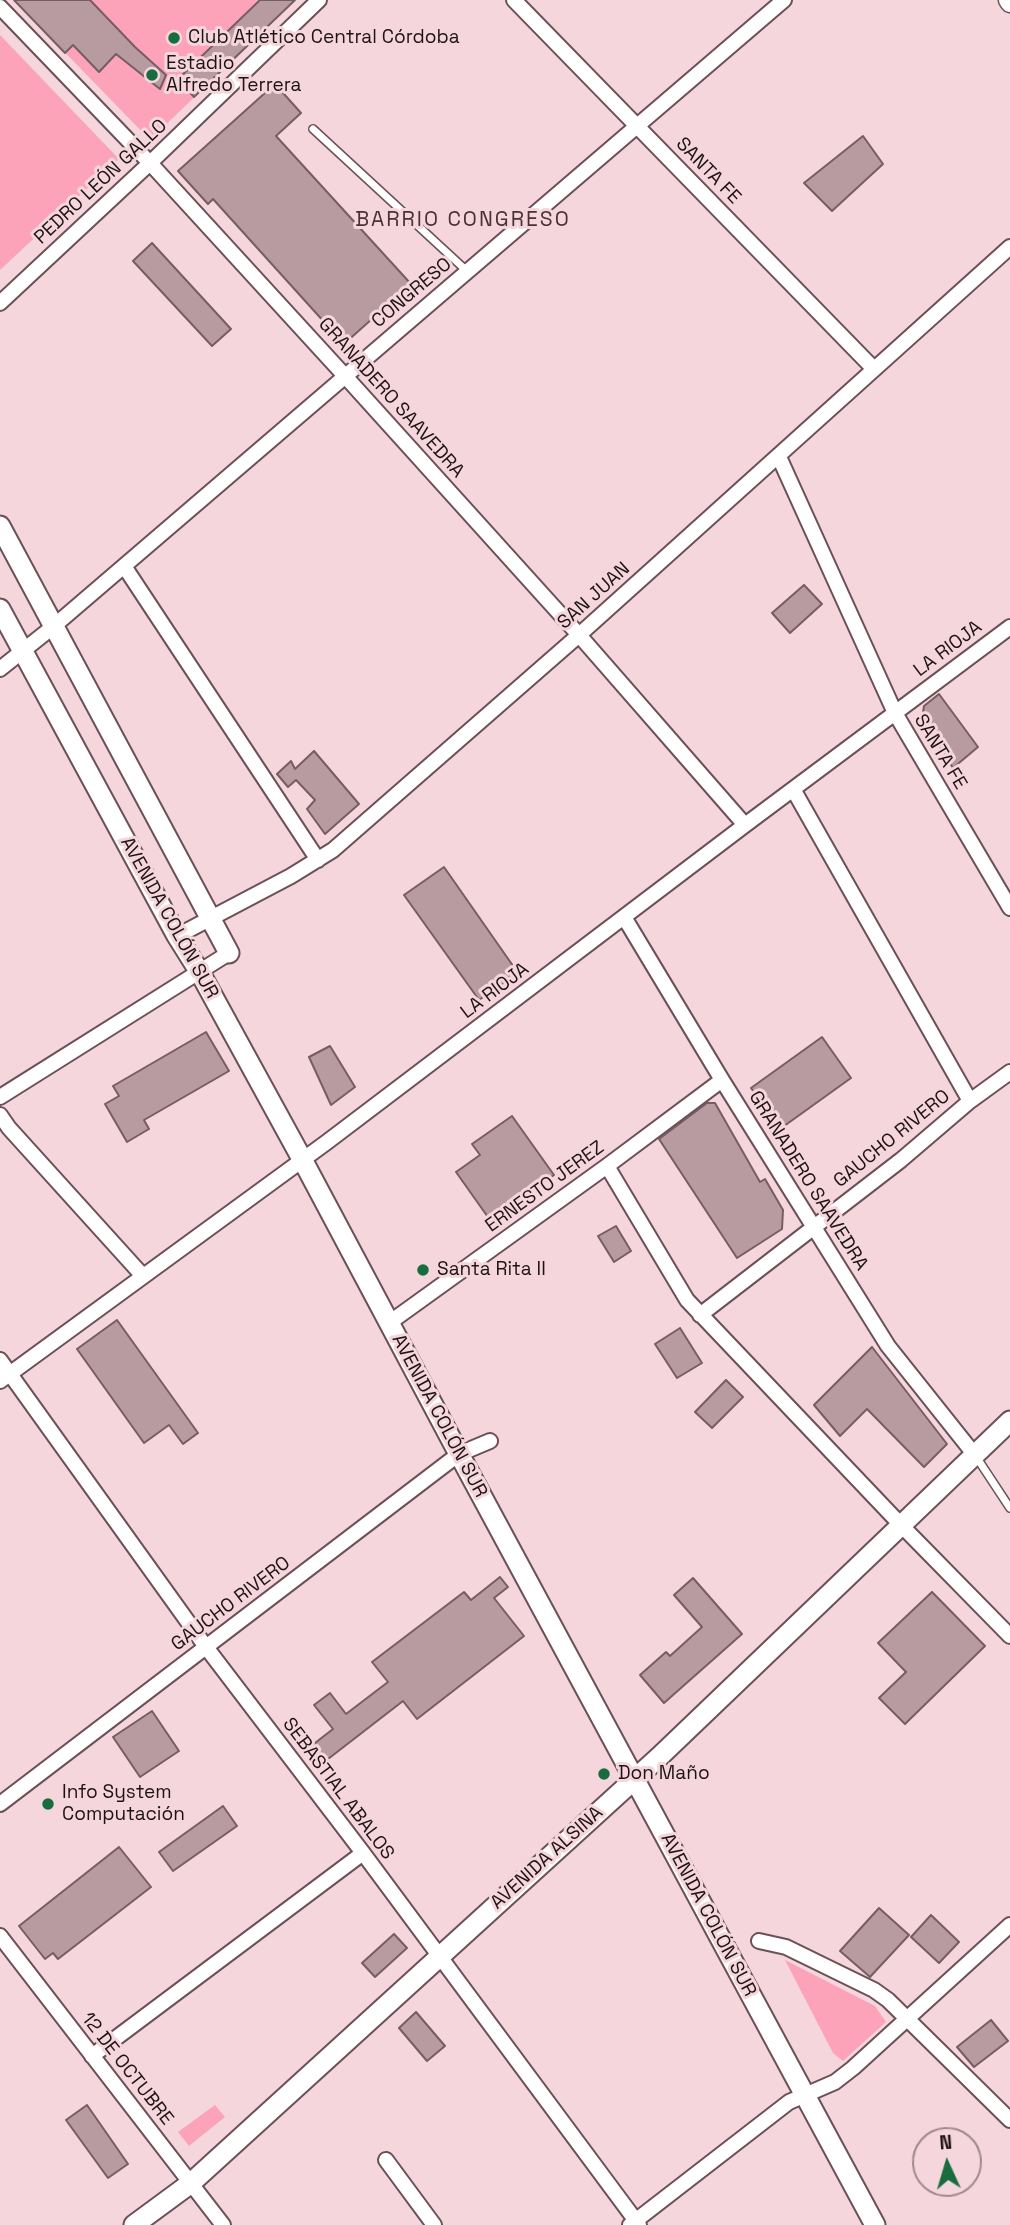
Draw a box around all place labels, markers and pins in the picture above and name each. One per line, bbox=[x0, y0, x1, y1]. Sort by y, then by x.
place label: Club Atlético Central Córdoba bbox=[188, 27, 460, 49]
marker: Club Atlético Central Córdoba bbox=[166, 30, 182, 46]
place label: Estadio Alfredo Terrera bbox=[166, 53, 301, 97]
marker: Estadio Alfredo Terrera bbox=[144, 67, 160, 83]
place label: Santa Rita II bbox=[437, 1259, 546, 1281]
marker: Santa Rita II bbox=[415, 1262, 431, 1278]
place label: Don Maño bbox=[618, 1763, 710, 1785]
marker: Don Maño bbox=[596, 1766, 612, 1782]
place label: Info System Computación bbox=[62, 1782, 185, 1826]
marker: Info System Computación bbox=[40, 1796, 56, 1812]

